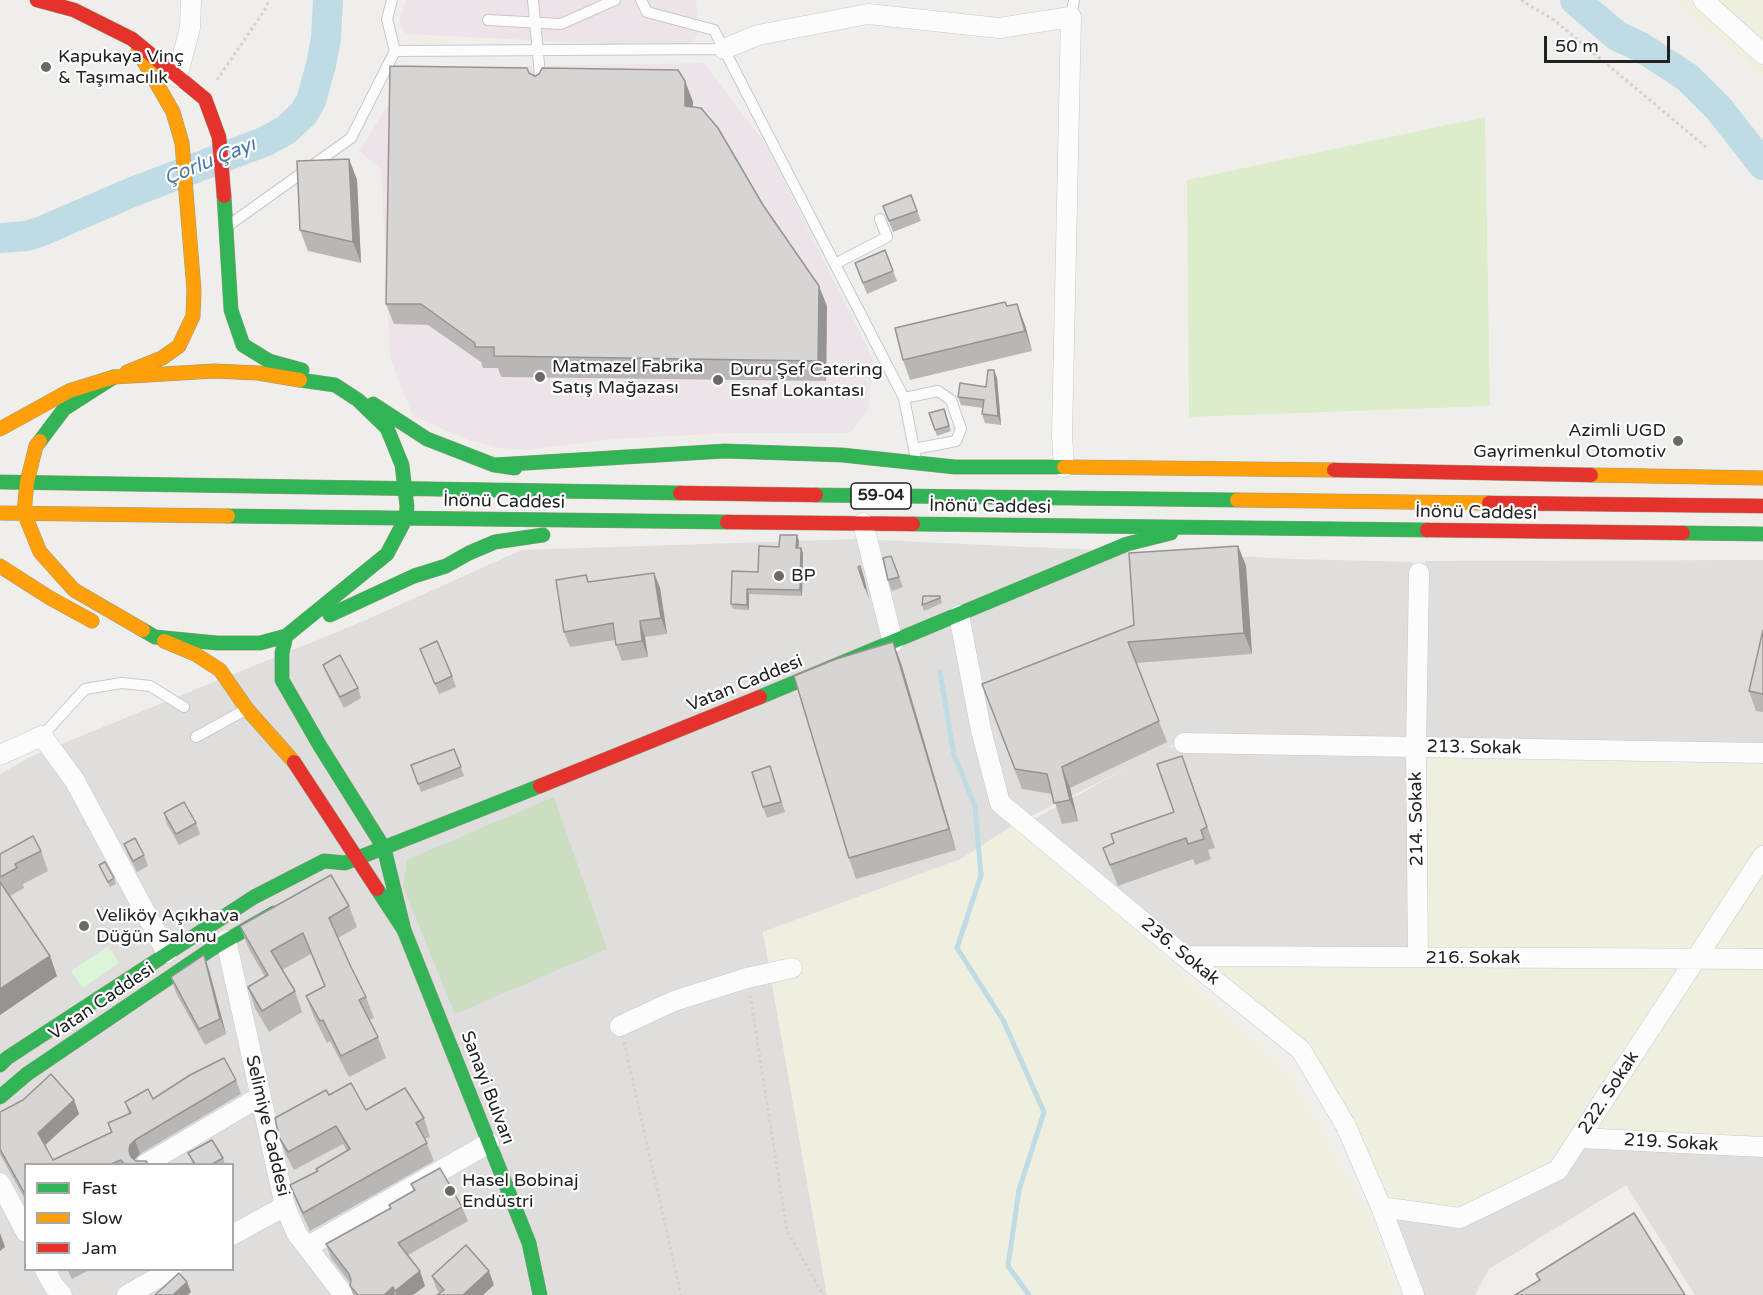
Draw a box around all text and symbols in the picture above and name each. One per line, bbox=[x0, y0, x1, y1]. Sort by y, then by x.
scale bar bbox=[1547, 24, 1673, 62]
text: 50 m bbox=[1555, 35, 1599, 57]
place label: Kapukaya Vinç & Taşımacılık bbox=[58, 46, 184, 88]
marker: Kapukaya Vinç & Taşımacılık bbox=[39, 60, 53, 74]
water label: Çorlu Çayı bbox=[161, 133, 259, 191]
place label: Matmazel Fabrika Satış Mağazası bbox=[552, 356, 703, 398]
place label: Duru Şef Catering Esnaf Lokantası bbox=[730, 359, 883, 401]
marker: Matmazel Fabrika Satış Mağazası bbox=[533, 370, 547, 384]
marker: Duru Şef Catering Esnaf Lokantası bbox=[711, 373, 725, 387]
place label: Azimli UGD Gayrimenkul Otomotiv bbox=[1473, 420, 1666, 462]
marker: Azimli UGD Gayrimenkul Otomotiv bbox=[1671, 434, 1685, 448]
road number: 59-04 bbox=[851, 483, 911, 509]
street label: İnönü Caddesi bbox=[443, 490, 565, 514]
street label: İnönü Caddesi bbox=[929, 495, 1051, 519]
street label: İnönü Caddesi bbox=[1415, 501, 1537, 525]
place label: BP bbox=[791, 565, 816, 587]
marker: BP bbox=[772, 569, 786, 583]
street label: Vatan Caddesi bbox=[684, 651, 806, 717]
street label: 213. Sokak bbox=[1426, 736, 1522, 760]
street label: 214. Sokak bbox=[1405, 771, 1429, 867]
place label: Veliköy Açıkhava Düğün Salonu bbox=[96, 905, 239, 948]
street label: 236. Sokak bbox=[1136, 914, 1224, 990]
marker: Veliköy Açıkhava Düğün Salonu bbox=[77, 919, 91, 933]
street label: 216. Sokak bbox=[1426, 947, 1520, 969]
street label: Vatan Caddesi bbox=[45, 959, 159, 1045]
street label: Sanayi Bulvarı bbox=[455, 1028, 519, 1148]
street label: 222. Sokak bbox=[1574, 1047, 1644, 1139]
street label: Selimiye Caddesi bbox=[240, 1053, 294, 1199]
street label: 219. Sokak bbox=[1623, 1130, 1719, 1156]
legend bbox=[24, 1163, 234, 1271]
place label: Hasel Bobinaj Endüstri bbox=[462, 1170, 579, 1212]
text: Fast bbox=[82, 1177, 117, 1199]
marker: Hasel Bobinaj Endüstri bbox=[443, 1184, 457, 1198]
text: Slow bbox=[82, 1207, 123, 1229]
text: Jam bbox=[82, 1237, 117, 1259]

